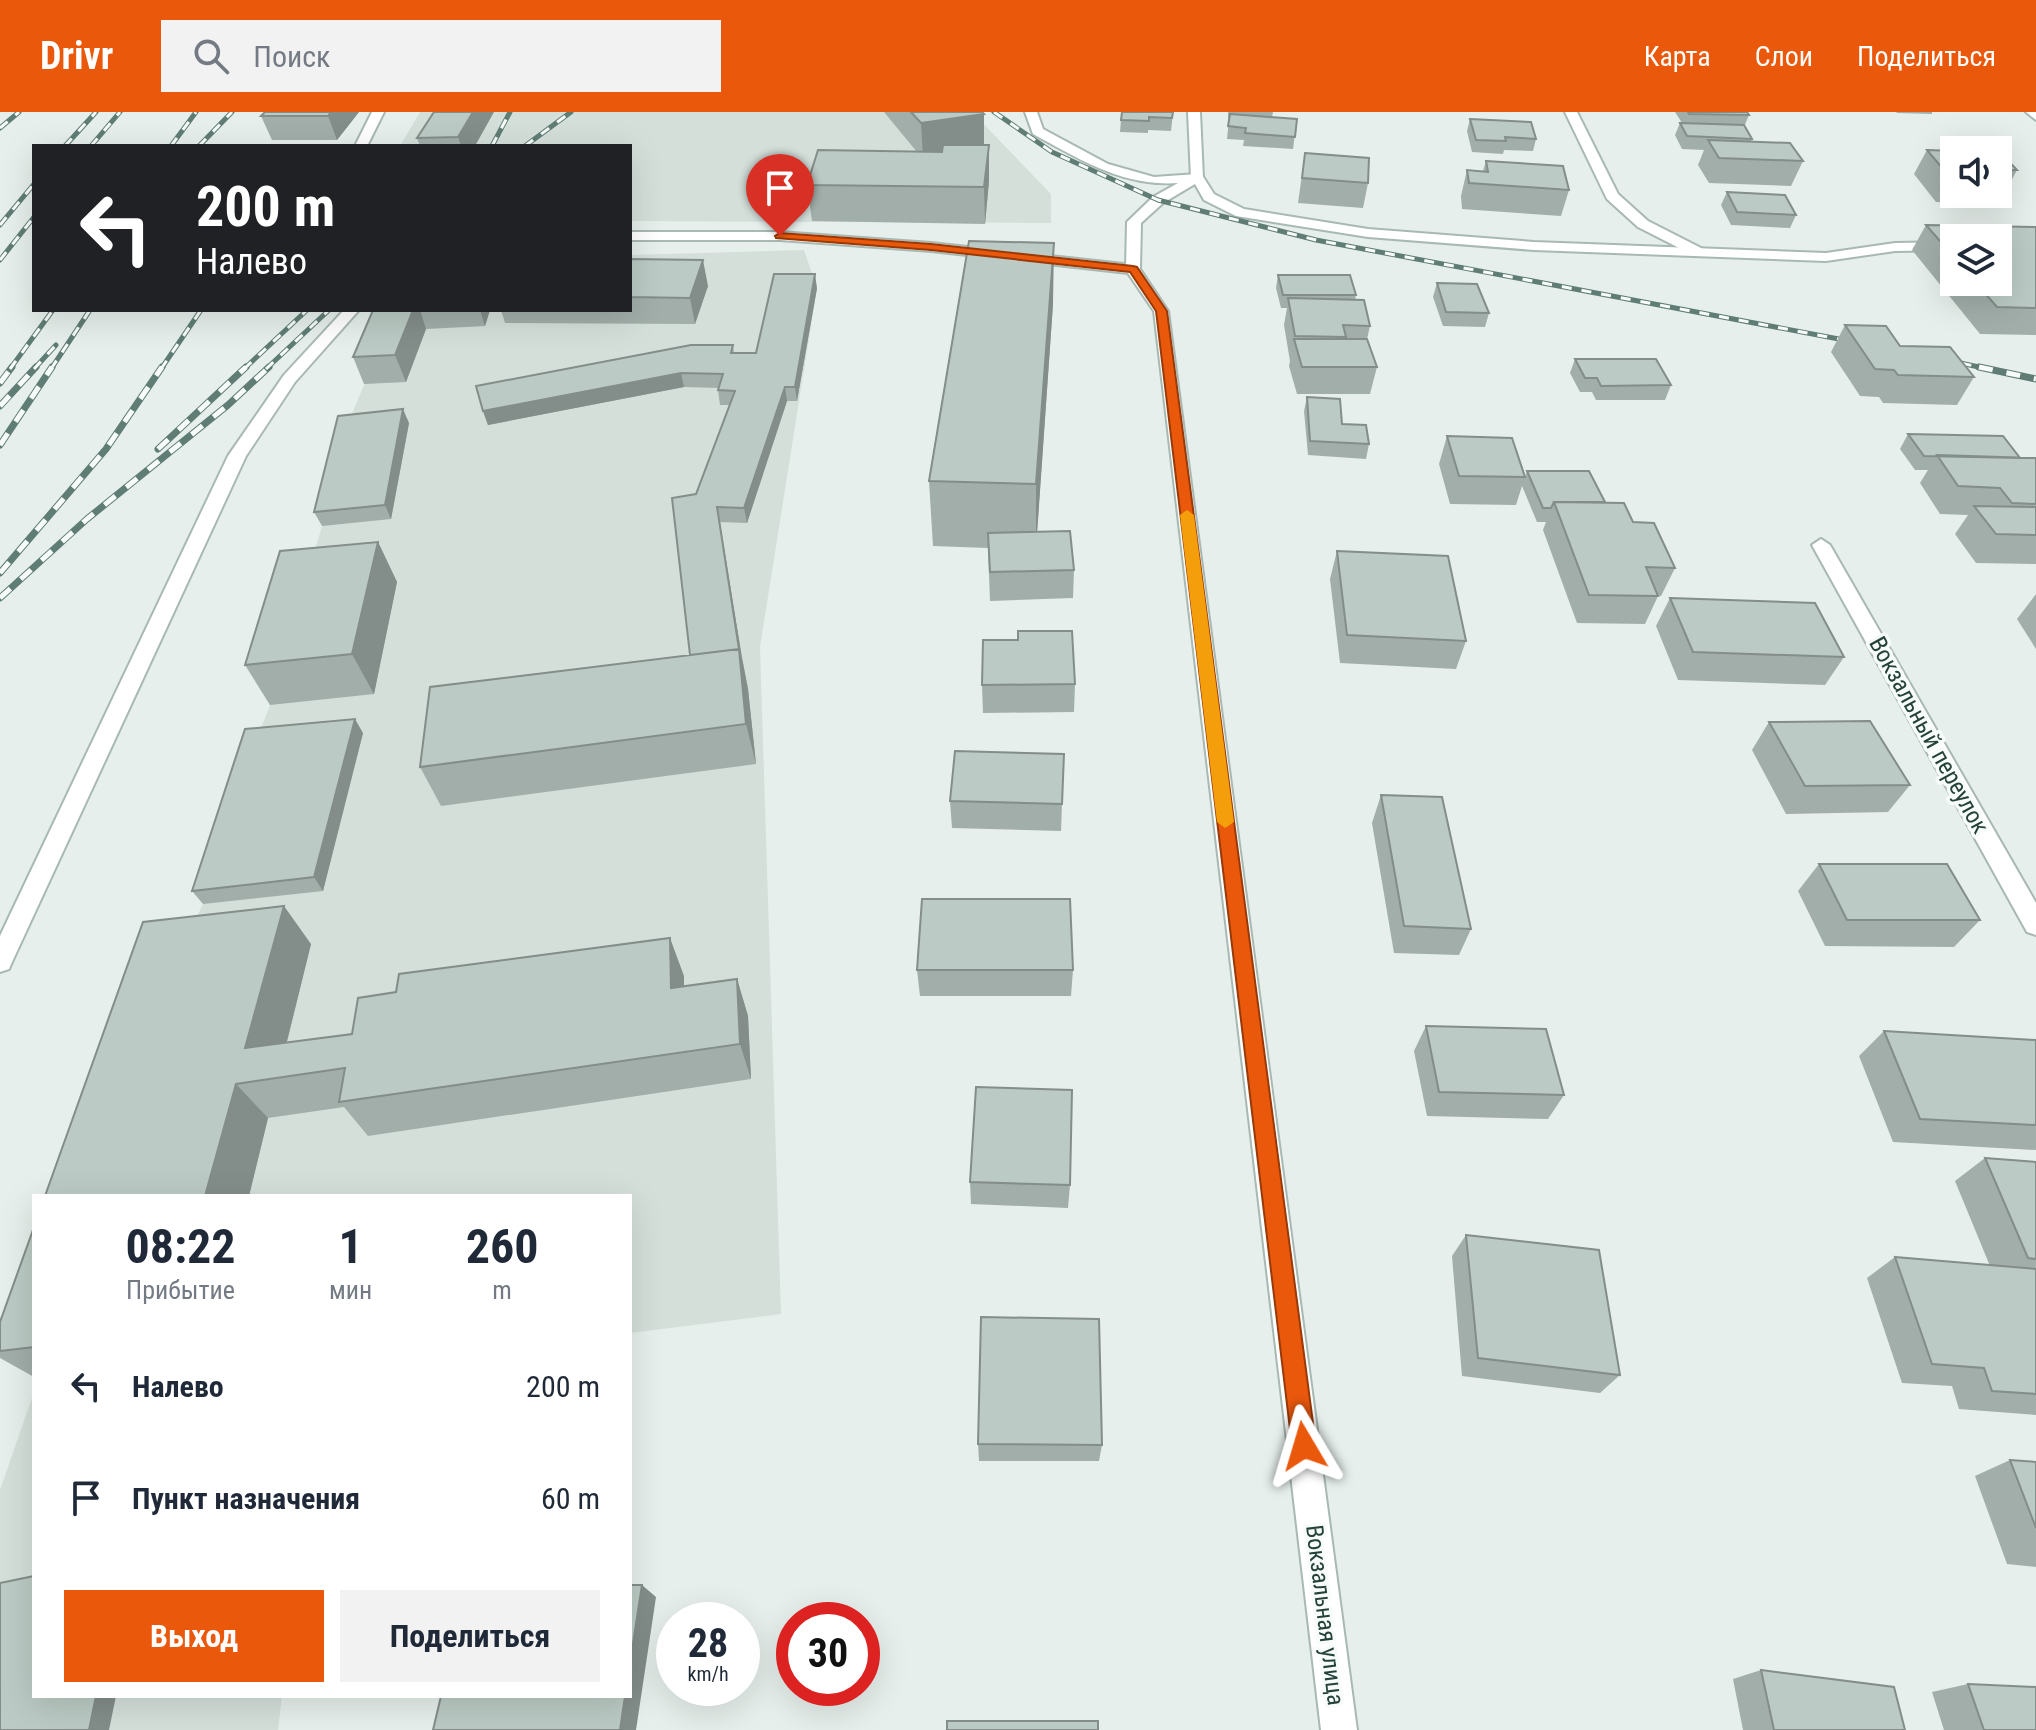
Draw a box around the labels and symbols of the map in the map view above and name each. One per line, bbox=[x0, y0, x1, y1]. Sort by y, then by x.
pin bbox=[746, 154, 814, 236]
street label: Вокзальный переулок bbox=[1863, 632, 1995, 839]
position arrow bbox=[1262, 1404, 1346, 1488]
street label: Вокзальная улица bbox=[1300, 1523, 1350, 1707]
speed limit sign: 30 bbox=[776, 1602, 880, 1706]

